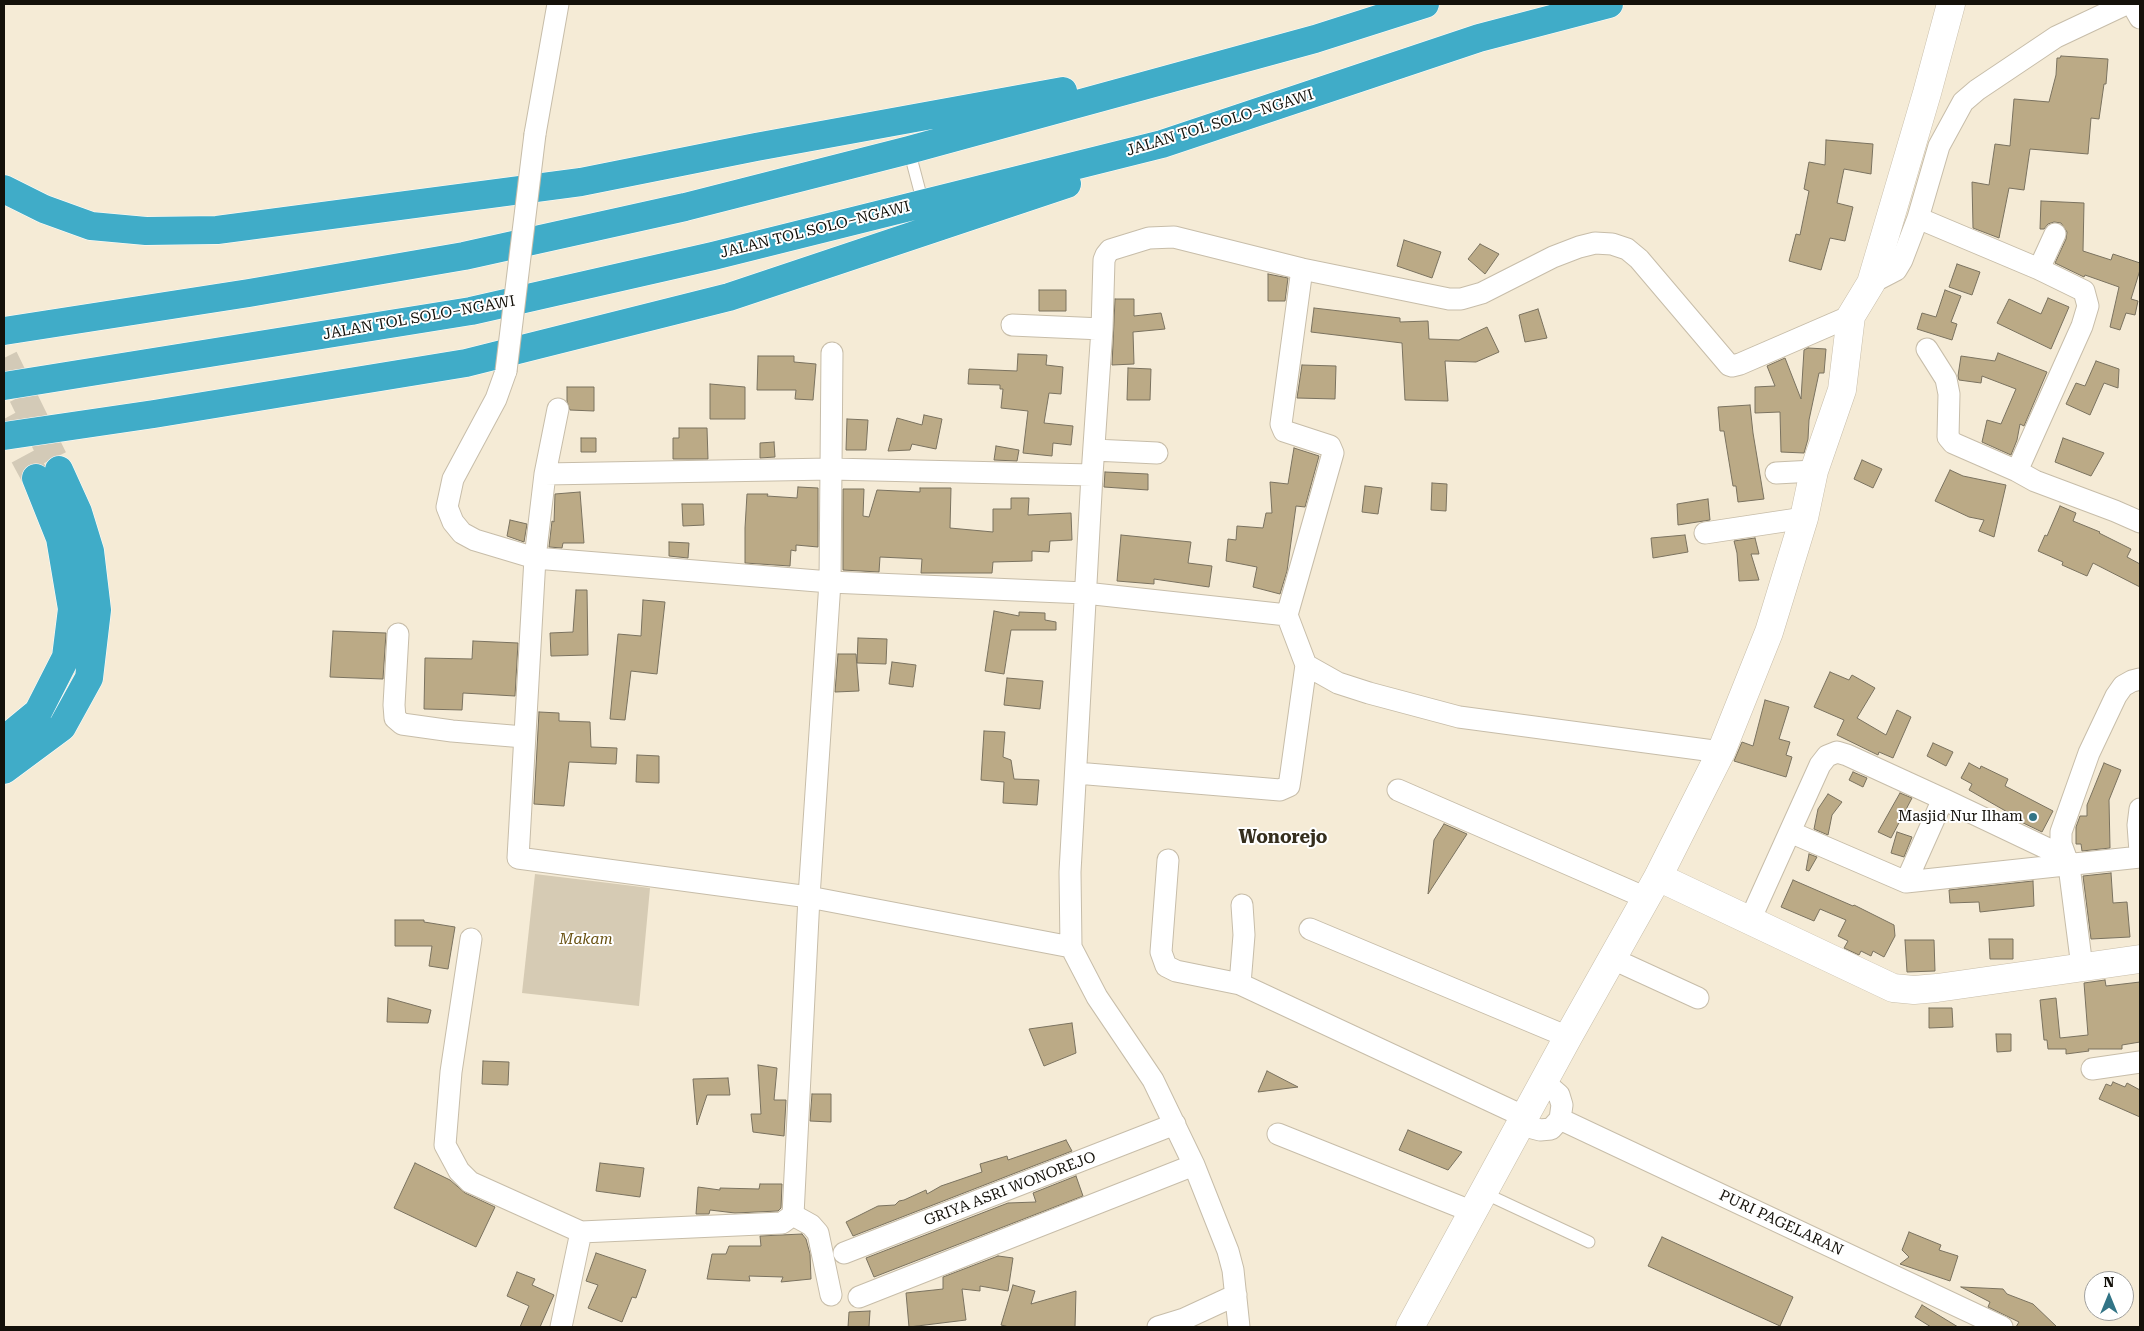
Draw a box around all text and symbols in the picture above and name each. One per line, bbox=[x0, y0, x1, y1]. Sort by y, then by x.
street label: JALAN TOL SOLO–NGAWI bbox=[1124, 86, 1316, 160]
street label: JALAN TOL SOLO–NGAWI bbox=[718, 198, 912, 262]
street label: JALAN TOL SOLO–NGAWI bbox=[321, 292, 517, 344]
place label: Masjid Nur Ilham bbox=[1898, 808, 2023, 826]
marker: Masjid Nur Ilham bbox=[2027, 811, 2039, 823]
district label: Wonorejo bbox=[1239, 827, 1327, 849]
park label: Makam bbox=[559, 931, 613, 949]
street label: GRIYA ASRI WONOREJO bbox=[922, 1148, 1098, 1230]
street label: PURI PAGELARAN bbox=[1716, 1186, 1846, 1260]
north arrow bbox=[2084, 1271, 2134, 1321]
text: N bbox=[2104, 1274, 2114, 1290]

